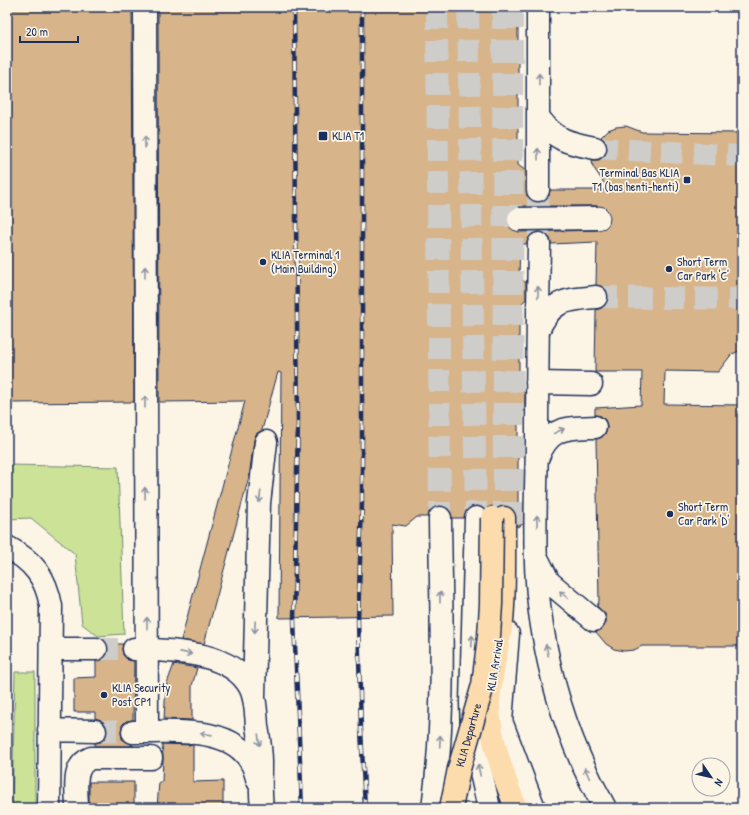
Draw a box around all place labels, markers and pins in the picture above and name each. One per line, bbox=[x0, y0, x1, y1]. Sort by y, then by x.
place label: KLIA T1 bbox=[332, 127, 364, 144]
marker: KLIA T1 bbox=[317, 130, 329, 142]
place label: Terminal Bas KLIA T1 (bas henti-henti) bbox=[592, 164, 679, 195]
marker: Terminal Bas KLIA T1 (bas henti-henti) bbox=[682, 175, 692, 185]
place label: KLIA Terminal 1 (Main Building) bbox=[271, 246, 339, 277]
place label: Short Term Car Park 'C' bbox=[677, 253, 729, 284]
marker: KLIA Terminal 1 (Main Building) bbox=[258, 257, 268, 267]
marker: Short Term Car Park 'C' bbox=[664, 264, 674, 274]
place label: Short Term Car Park 'D' bbox=[678, 498, 729, 529]
marker: Short Term Car Park 'D' bbox=[665, 509, 675, 519]
place label: KLIA Security Post CP1 bbox=[112, 679, 170, 710]
marker: KLIA Security Post CP1 bbox=[99, 690, 109, 700]

